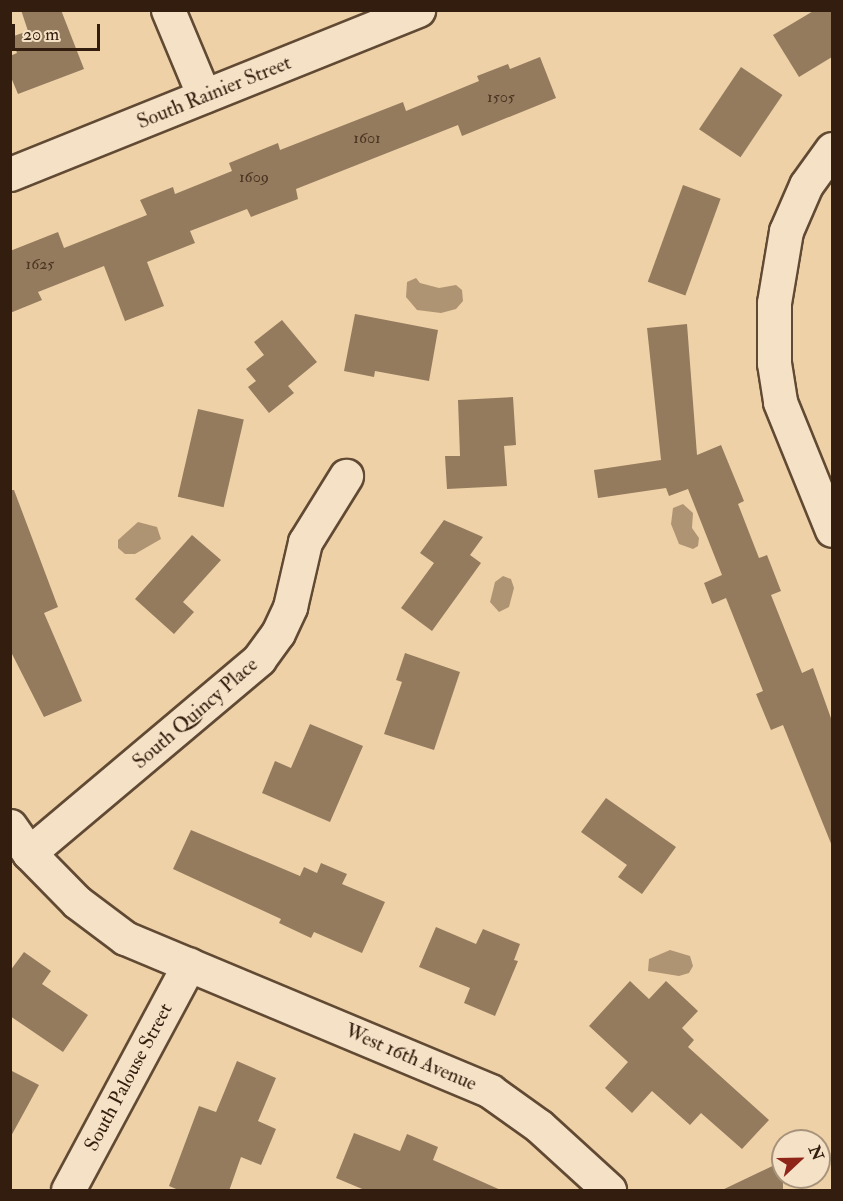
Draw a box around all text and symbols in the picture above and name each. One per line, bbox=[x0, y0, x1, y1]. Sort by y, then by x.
scale bar bbox=[15, 12, 104, 50]
text: 20 m bbox=[23, 23, 59, 46]
street label: South Rainier Street bbox=[134, 50, 294, 134]
house number: 1505 bbox=[487, 87, 515, 107]
house number: 1601 bbox=[353, 128, 381, 148]
house number: 1609 bbox=[239, 167, 269, 187]
house number: 1625 bbox=[26, 254, 54, 274]
street label: South Quincy Place bbox=[128, 652, 262, 774]
street label: South Palouse Street bbox=[79, 999, 177, 1155]
street label: West 16th Avenue bbox=[342, 1018, 480, 1096]
north arrow bbox=[771, 1129, 831, 1189]
text: N bbox=[804, 1143, 828, 1163]

